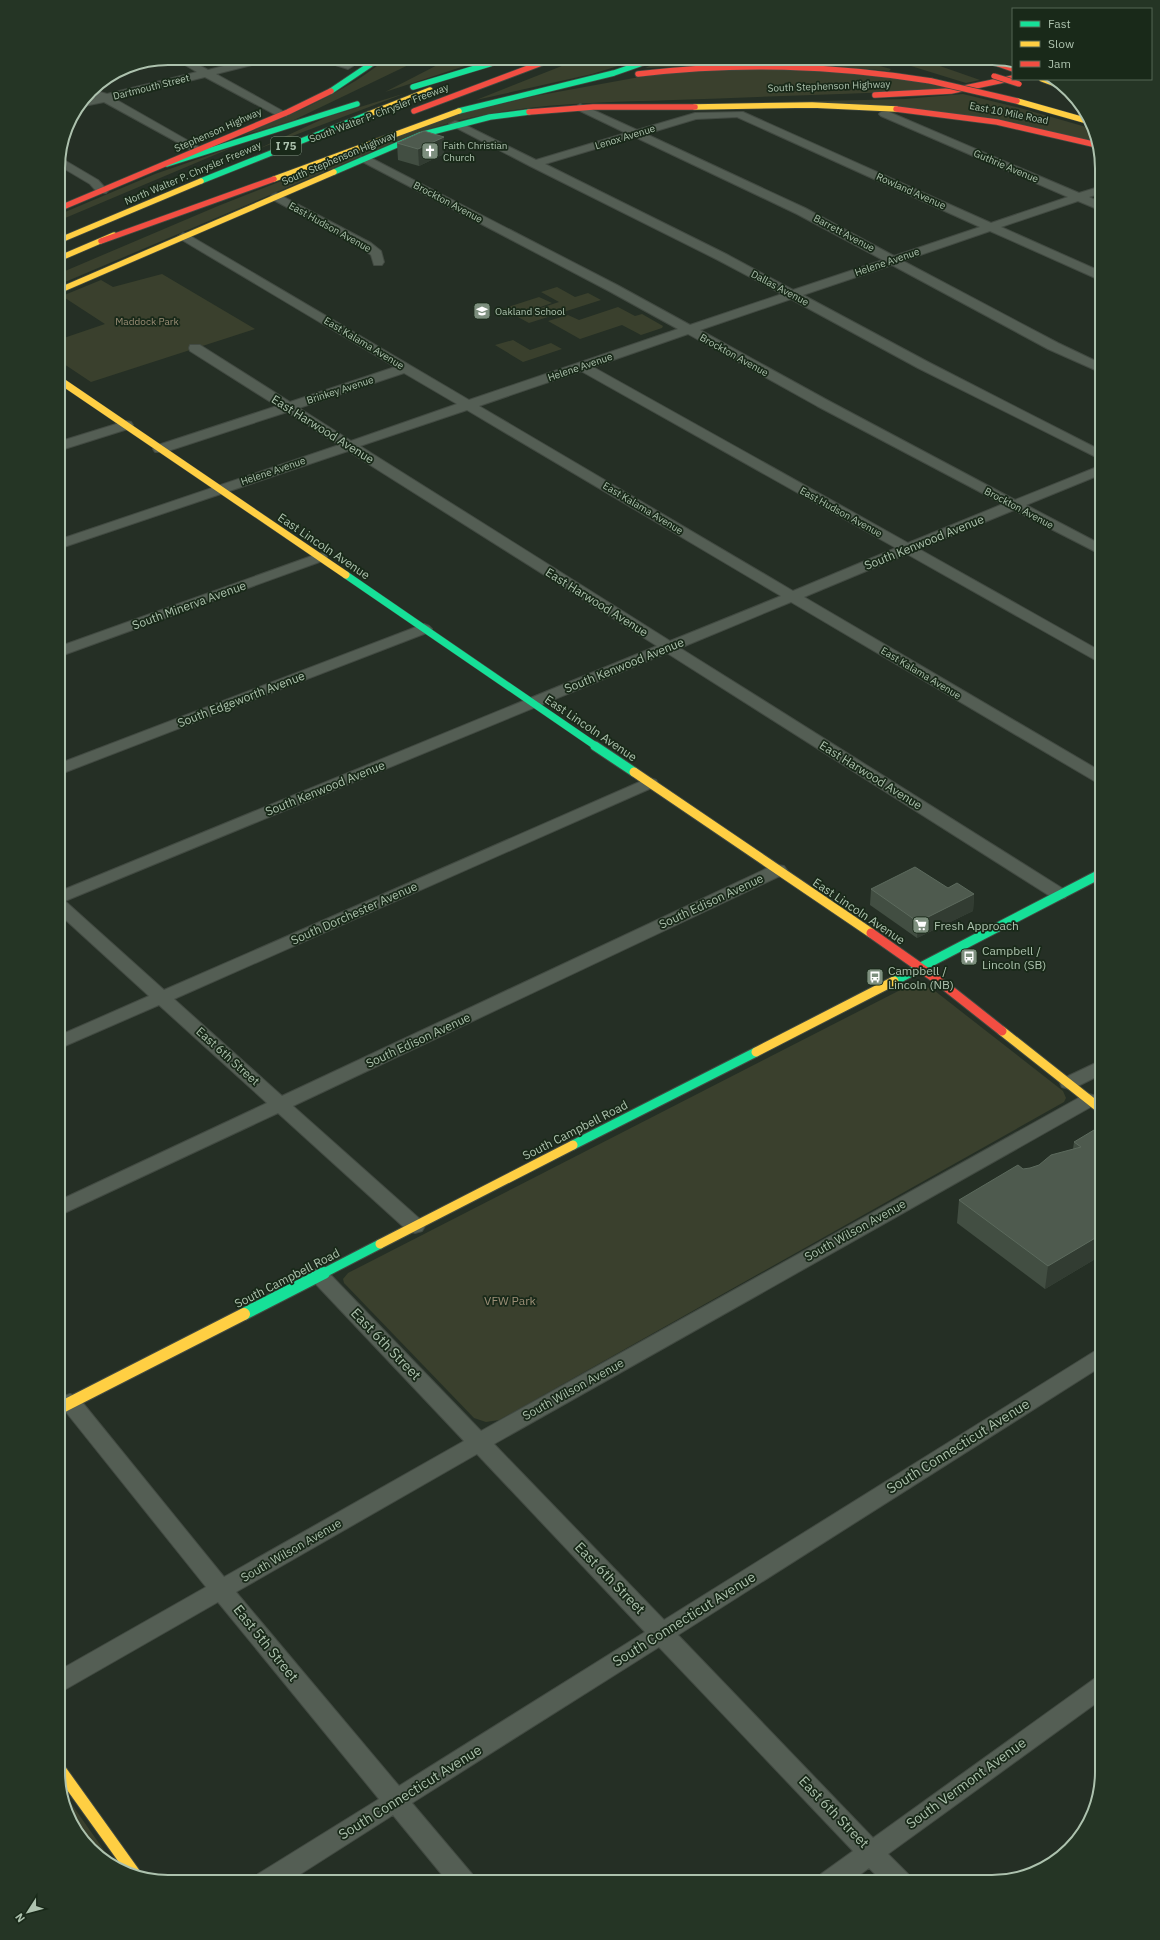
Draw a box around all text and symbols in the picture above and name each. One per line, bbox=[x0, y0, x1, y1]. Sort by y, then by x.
legend bbox=[1012, 8, 1152, 80]
text: Fast bbox=[1048, 16, 1071, 31]
text: Slow bbox=[1048, 36, 1074, 51]
text: Jam bbox=[1048, 56, 1071, 71]
street label: Dartmouth Street bbox=[111, 71, 191, 103]
street label: South Stephenson Highway bbox=[767, 77, 891, 95]
street label: South Walter P. Chrysler Freeway bbox=[308, 80, 450, 146]
street label: East 10 Mile Road bbox=[968, 99, 1050, 127]
street label: Stephenson Highway bbox=[172, 105, 264, 155]
street label: Lenox Avenue bbox=[593, 122, 657, 152]
street label: South Stephenson Highway bbox=[280, 128, 398, 188]
road number: I 75 bbox=[271, 137, 301, 155]
street label: North Walter P. Chrysler Freeway bbox=[123, 138, 263, 208]
place label: Faith Christian Church bbox=[443, 139, 507, 164]
church icon: Faith Christian Church bbox=[420, 141, 440, 161]
street label: Guthrie Avenue bbox=[972, 146, 1041, 186]
street label: Rowland Avenue bbox=[874, 170, 948, 212]
street label: Brockton Avenue bbox=[411, 178, 485, 226]
street label: East Hudson Avenue bbox=[286, 199, 374, 255]
street label: Barrett Avenue bbox=[811, 211, 877, 255]
street label: Helene Avenue bbox=[853, 245, 922, 279]
street label: Dallas Avenue bbox=[749, 267, 811, 309]
school or university icon: Oakland School bbox=[472, 301, 492, 321]
place label: Oakland School bbox=[495, 305, 565, 318]
street label: East Kalama Avenue bbox=[322, 314, 407, 372]
park label: Maddock Park bbox=[115, 315, 180, 328]
street label: Brockton Avenue bbox=[697, 331, 771, 379]
street label: Helene Avenue bbox=[546, 350, 615, 384]
street label: Brinkey Avenue bbox=[305, 373, 376, 407]
street label: East Harwood Avenue bbox=[269, 391, 377, 467]
street label: Helene Avenue bbox=[239, 454, 308, 488]
street label: East Kalama Avenue bbox=[601, 479, 686, 537]
street label: East Hudson Avenue bbox=[797, 484, 885, 540]
street label: Brockton Avenue bbox=[982, 484, 1056, 532]
street label: East Lincoln Avenue bbox=[275, 510, 373, 583]
street label: South Kenwood Avenue bbox=[862, 511, 986, 573]
street label: East Harwood Avenue bbox=[543, 564, 651, 640]
street label: South Minerva Avenue bbox=[130, 577, 248, 633]
street label: South Kenwood Avenue bbox=[562, 634, 686, 696]
street label: East Kalama Avenue bbox=[879, 644, 964, 702]
street label: South Edgeworth Avenue bbox=[175, 668, 307, 730]
street label: East Lincoln Avenue bbox=[542, 692, 640, 765]
street label: East Harwood Avenue bbox=[817, 737, 925, 813]
street label: South Kenwood Avenue bbox=[263, 757, 387, 819]
street label: South Edison Avenue bbox=[656, 870, 766, 932]
street label: East Lincoln Avenue bbox=[810, 875, 908, 948]
street label: South Dorchester Avenue bbox=[288, 878, 420, 948]
supermarket icon: Fresh Approach bbox=[911, 915, 931, 935]
place label: Fresh Approach bbox=[934, 918, 1019, 933]
place label: Campbell / Lincoln (SB) bbox=[982, 943, 1046, 972]
bus stop icon: Campbell / Lincoln (SB) bbox=[959, 947, 979, 967]
place label: Campbell / Lincoln (NB) bbox=[888, 963, 954, 992]
bus stop icon: Campbell / Lincoln (NB) bbox=[865, 967, 885, 987]
street label: South Edison Avenue bbox=[363, 1009, 473, 1071]
street label: East 6th Street bbox=[193, 1024, 263, 1088]
street label: South Campbell Road bbox=[520, 1097, 630, 1163]
street label: South Wilson Avenue bbox=[802, 1196, 909, 1264]
street label: South Campbell Road bbox=[232, 1245, 342, 1311]
park label: VFW Park bbox=[484, 1293, 537, 1308]
street label: East 6th Street bbox=[347, 1304, 425, 1384]
street label: South Wilson Avenue bbox=[520, 1355, 627, 1423]
street label: South Connecticut Avenue bbox=[883, 1394, 1033, 1498]
street label: South Wilson Avenue bbox=[238, 1515, 344, 1585]
street label: East 6th Street bbox=[571, 1538, 649, 1618]
street label: South Connecticut Avenue bbox=[609, 1567, 759, 1671]
street label: East 5th Street bbox=[230, 1601, 302, 1685]
street label: South Vermont Avenue bbox=[902, 1733, 1030, 1833]
street label: South Connecticut Avenue bbox=[335, 1740, 485, 1844]
street label: East 6th Street bbox=[795, 1772, 873, 1852]
north arrow bbox=[8, 1892, 48, 1932]
text: N bbox=[12, 1911, 28, 1925]

